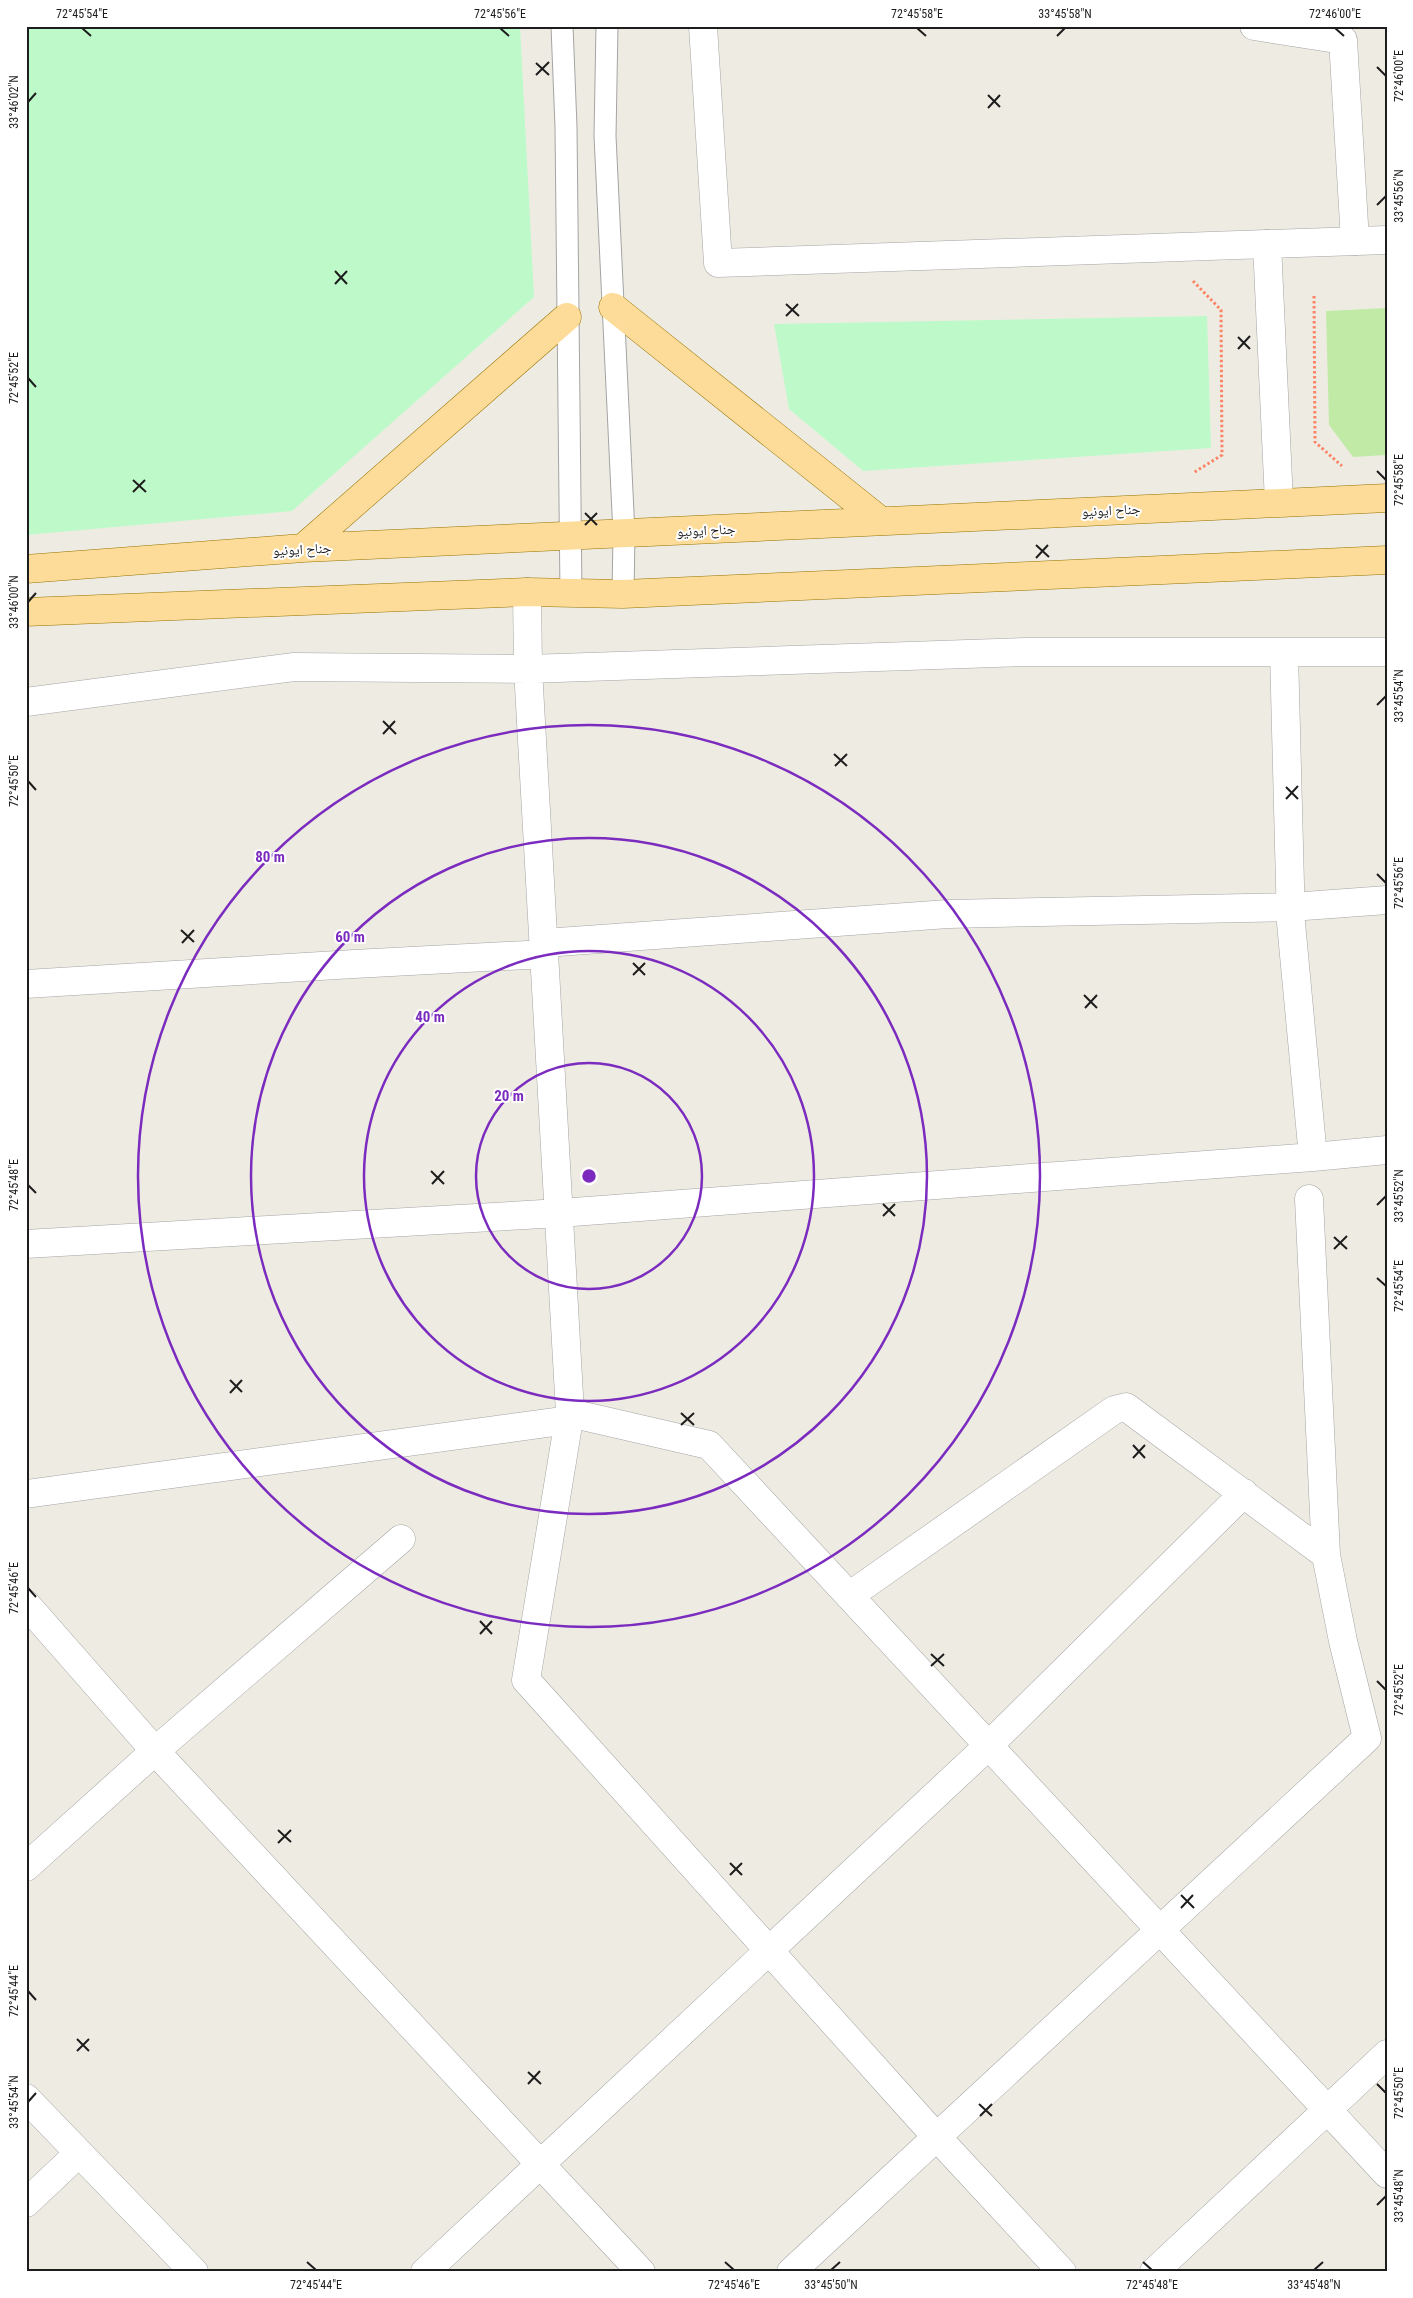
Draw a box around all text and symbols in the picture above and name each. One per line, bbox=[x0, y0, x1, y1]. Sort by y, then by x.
text: 72°45'54"E bbox=[56, 7, 108, 21]
text: 72°45'56"E bbox=[474, 7, 526, 21]
text: 72°45'58"E bbox=[891, 7, 943, 21]
text: 33°45'58"N bbox=[1038, 7, 1092, 21]
text: 72°46'00"E bbox=[1309, 7, 1361, 21]
text: 72°46'00"E bbox=[1392, 50, 1406, 102]
text: 33°46'02"N bbox=[7, 75, 21, 129]
text: 33°45'56"N bbox=[1392, 169, 1406, 223]
text: 72°45'52"E bbox=[7, 352, 21, 404]
text: 72°45'58"E bbox=[1392, 454, 1406, 506]
street label: جناح ایونیو bbox=[1081, 500, 1141, 522]
street label: جناح ایونیو bbox=[676, 520, 736, 542]
street label: جناح ایونیو bbox=[272, 539, 332, 561]
text: 33°46'00"N bbox=[7, 575, 21, 629]
text: 33°45'54"N bbox=[1392, 669, 1406, 723]
text: 72°45'50"E bbox=[7, 755, 21, 807]
text: 80 m bbox=[255, 848, 285, 866]
text: 72°45'56"E bbox=[1392, 857, 1406, 909]
text: 60 m bbox=[335, 928, 365, 946]
text: 40 m bbox=[415, 1008, 445, 1026]
text: 20 m bbox=[494, 1087, 524, 1105]
text: 72°45'48"E bbox=[7, 1159, 21, 1211]
centre of rings bbox=[580, 1167, 598, 1185]
text: 33°45'52"N bbox=[1392, 1169, 1406, 1223]
text: 72°45'54"E bbox=[1392, 1260, 1406, 1312]
text: 72°45'46"E bbox=[7, 1562, 21, 1614]
text: 72°45'52"E bbox=[1392, 1664, 1406, 1716]
text: 72°45'44"E bbox=[7, 1965, 21, 2017]
text: 72°45'50"E bbox=[1392, 2067, 1406, 2119]
text: 33°45'54"N bbox=[7, 2075, 21, 2129]
text: 33°45'48"N bbox=[1392, 2169, 1406, 2223]
text: 72°45'44"E bbox=[290, 2278, 342, 2292]
text: 72°45'46"E bbox=[708, 2278, 760, 2292]
text: 33°45'50"N bbox=[804, 2278, 858, 2292]
text: 72°45'48"E bbox=[1126, 2278, 1178, 2292]
text: 33°45'48"N bbox=[1287, 2278, 1341, 2292]

